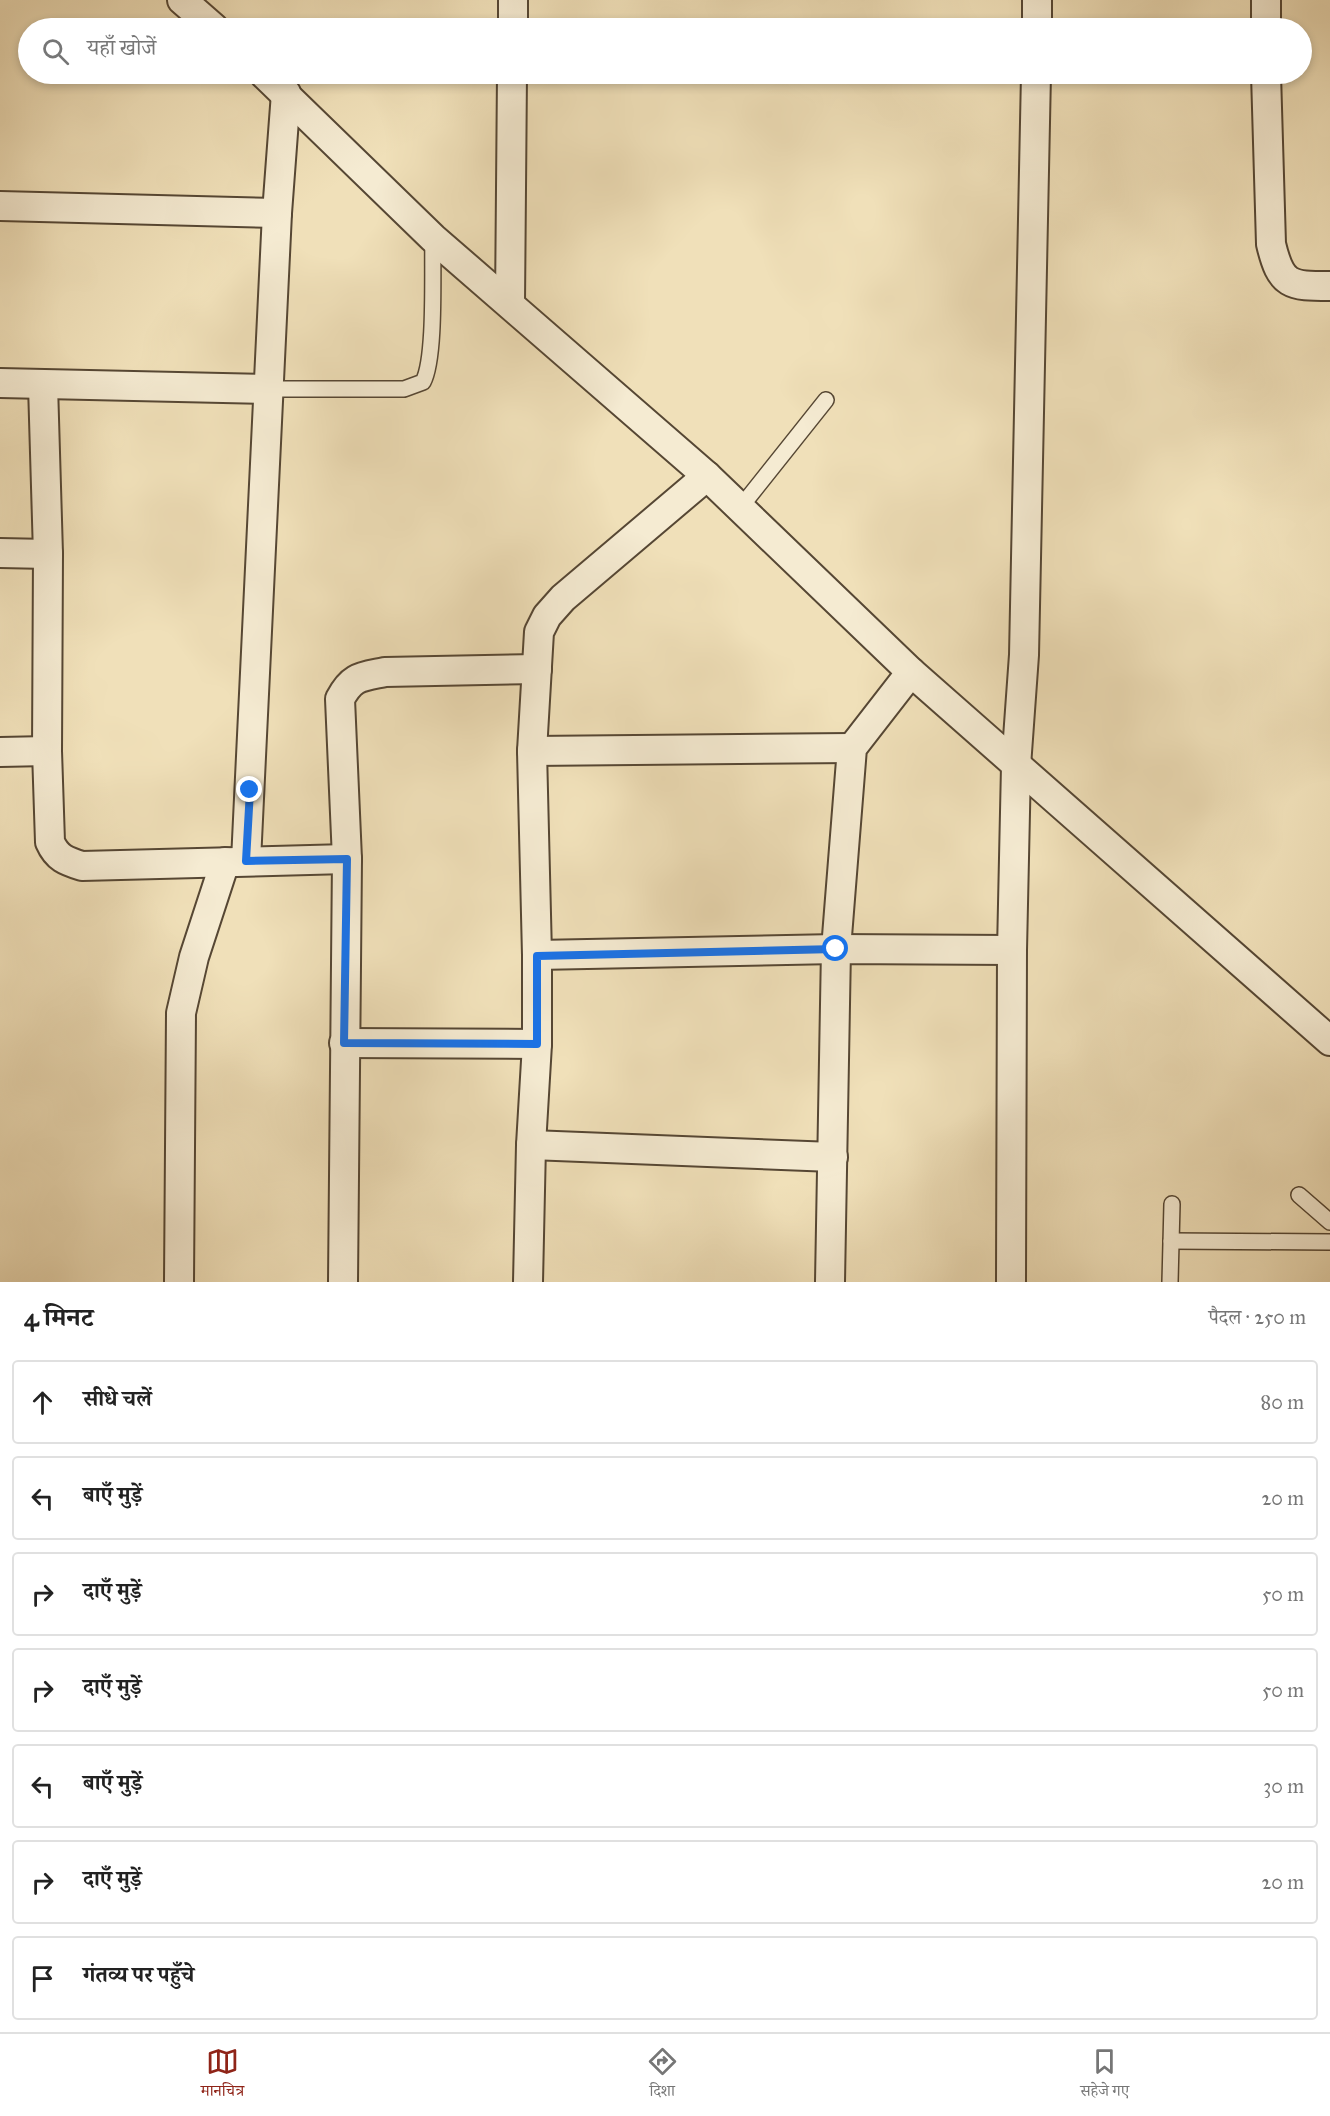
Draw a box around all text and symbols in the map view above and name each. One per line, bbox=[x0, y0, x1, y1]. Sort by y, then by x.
search box bbox=[18, 18, 1312, 84]
text: यहाँ खोजें bbox=[87, 34, 156, 61]
icon: search bbox=[39, 35, 72, 68]
route end bbox=[236, 776, 262, 802]
route start bbox=[822, 935, 848, 961]
text: 4 मिनट bbox=[24, 1301, 93, 1333]
text: पैदल · 250 m bbox=[1209, 1305, 1306, 1329]
text: सीधे चलें bbox=[83, 1385, 152, 1412]
icon: ahead bbox=[26, 1386, 59, 1419]
text: 80 m bbox=[1261, 1390, 1304, 1414]
text: बाएँ मुड़ें bbox=[83, 1481, 142, 1508]
icon: left bbox=[26, 1482, 59, 1515]
text: 20 m bbox=[1261, 1486, 1304, 1510]
text: दाएँ मुड़ें bbox=[83, 1577, 142, 1604]
icon: right bbox=[26, 1578, 59, 1611]
text: 50 m bbox=[1262, 1582, 1304, 1606]
text: दाएँ मुड़ें bbox=[83, 1673, 142, 1700]
icon: right bbox=[26, 1674, 59, 1707]
text: 50 m bbox=[1262, 1678, 1304, 1702]
text: बाएँ मुड़ें bbox=[83, 1769, 142, 1796]
icon: left bbox=[26, 1770, 59, 1803]
text: 30 m bbox=[1263, 1774, 1304, 1798]
text: दाएँ मुड़ें bbox=[83, 1865, 142, 1892]
icon: right bbox=[26, 1866, 59, 1899]
text: 20 m bbox=[1261, 1870, 1304, 1894]
text: गंतव्य पर पहुँचे bbox=[83, 1961, 194, 1988]
icon: arrive bbox=[26, 1962, 59, 1995]
tab: मानचित्र bbox=[201, 2045, 244, 2106]
tab: दिशा bbox=[646, 2045, 679, 2106]
tab: सहेजे गए bbox=[1080, 2045, 1129, 2106]

